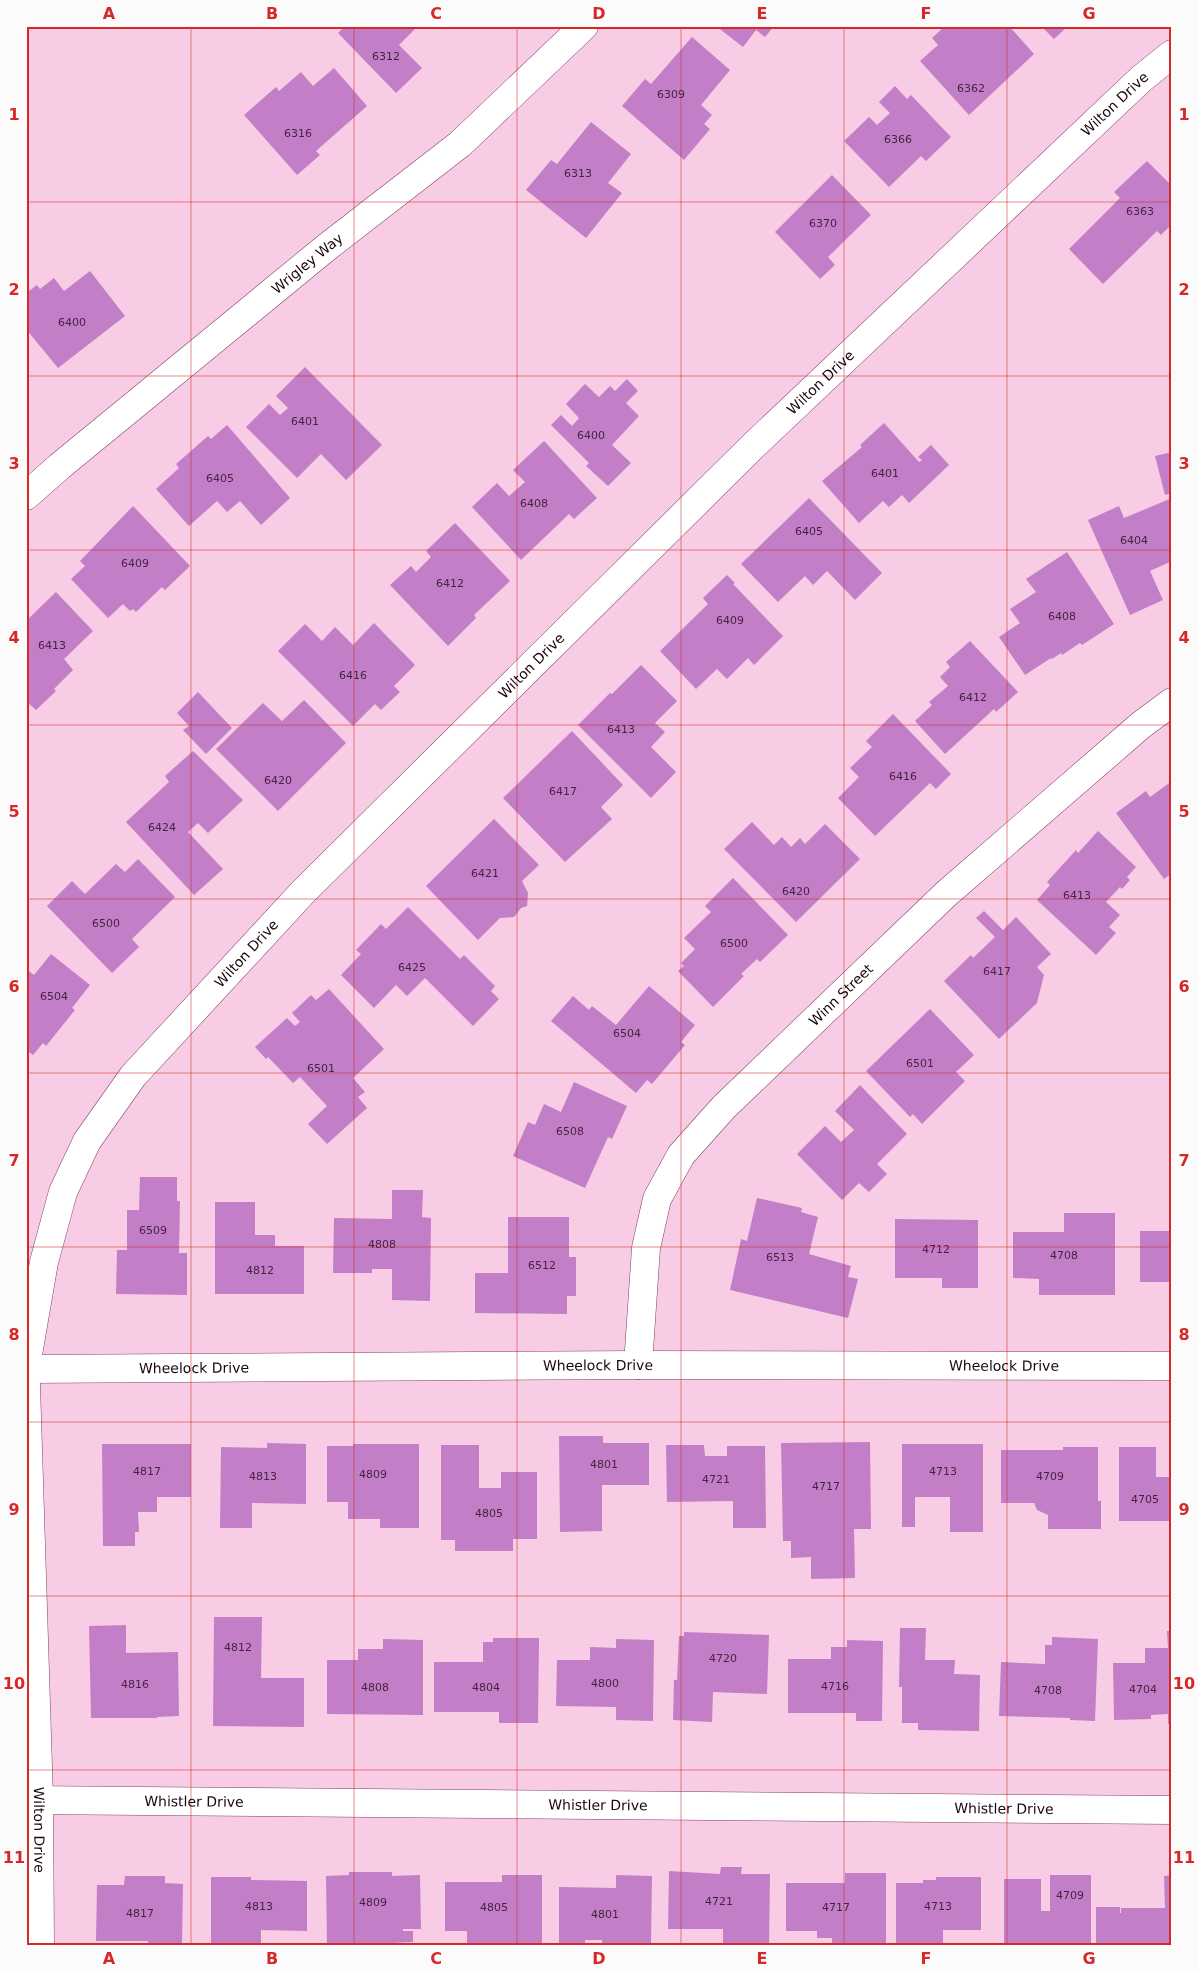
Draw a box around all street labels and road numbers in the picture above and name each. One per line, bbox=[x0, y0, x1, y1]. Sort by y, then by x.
street label: Wilton Drive bbox=[1078, 68, 1151, 139]
street label: Wrigley Way bbox=[268, 230, 346, 297]
street label: Wilton Drive bbox=[784, 347, 857, 418]
street label: Wilton Drive bbox=[495, 630, 567, 702]
street label: Wilton Drive bbox=[211, 916, 281, 990]
street label: Winn Street bbox=[806, 960, 876, 1029]
street label: Wheelock Drive bbox=[543, 1357, 653, 1374]
street label: Wheelock Drive bbox=[949, 1358, 1059, 1374]
street label: Wheelock Drive bbox=[139, 1360, 249, 1376]
street label: Wilton Drive bbox=[31, 1787, 48, 1873]
street label: Whistler Drive bbox=[144, 1793, 244, 1810]
street label: Whistler Drive bbox=[548, 1797, 648, 1813]
street label: Whistler Drive bbox=[954, 1800, 1054, 1817]

